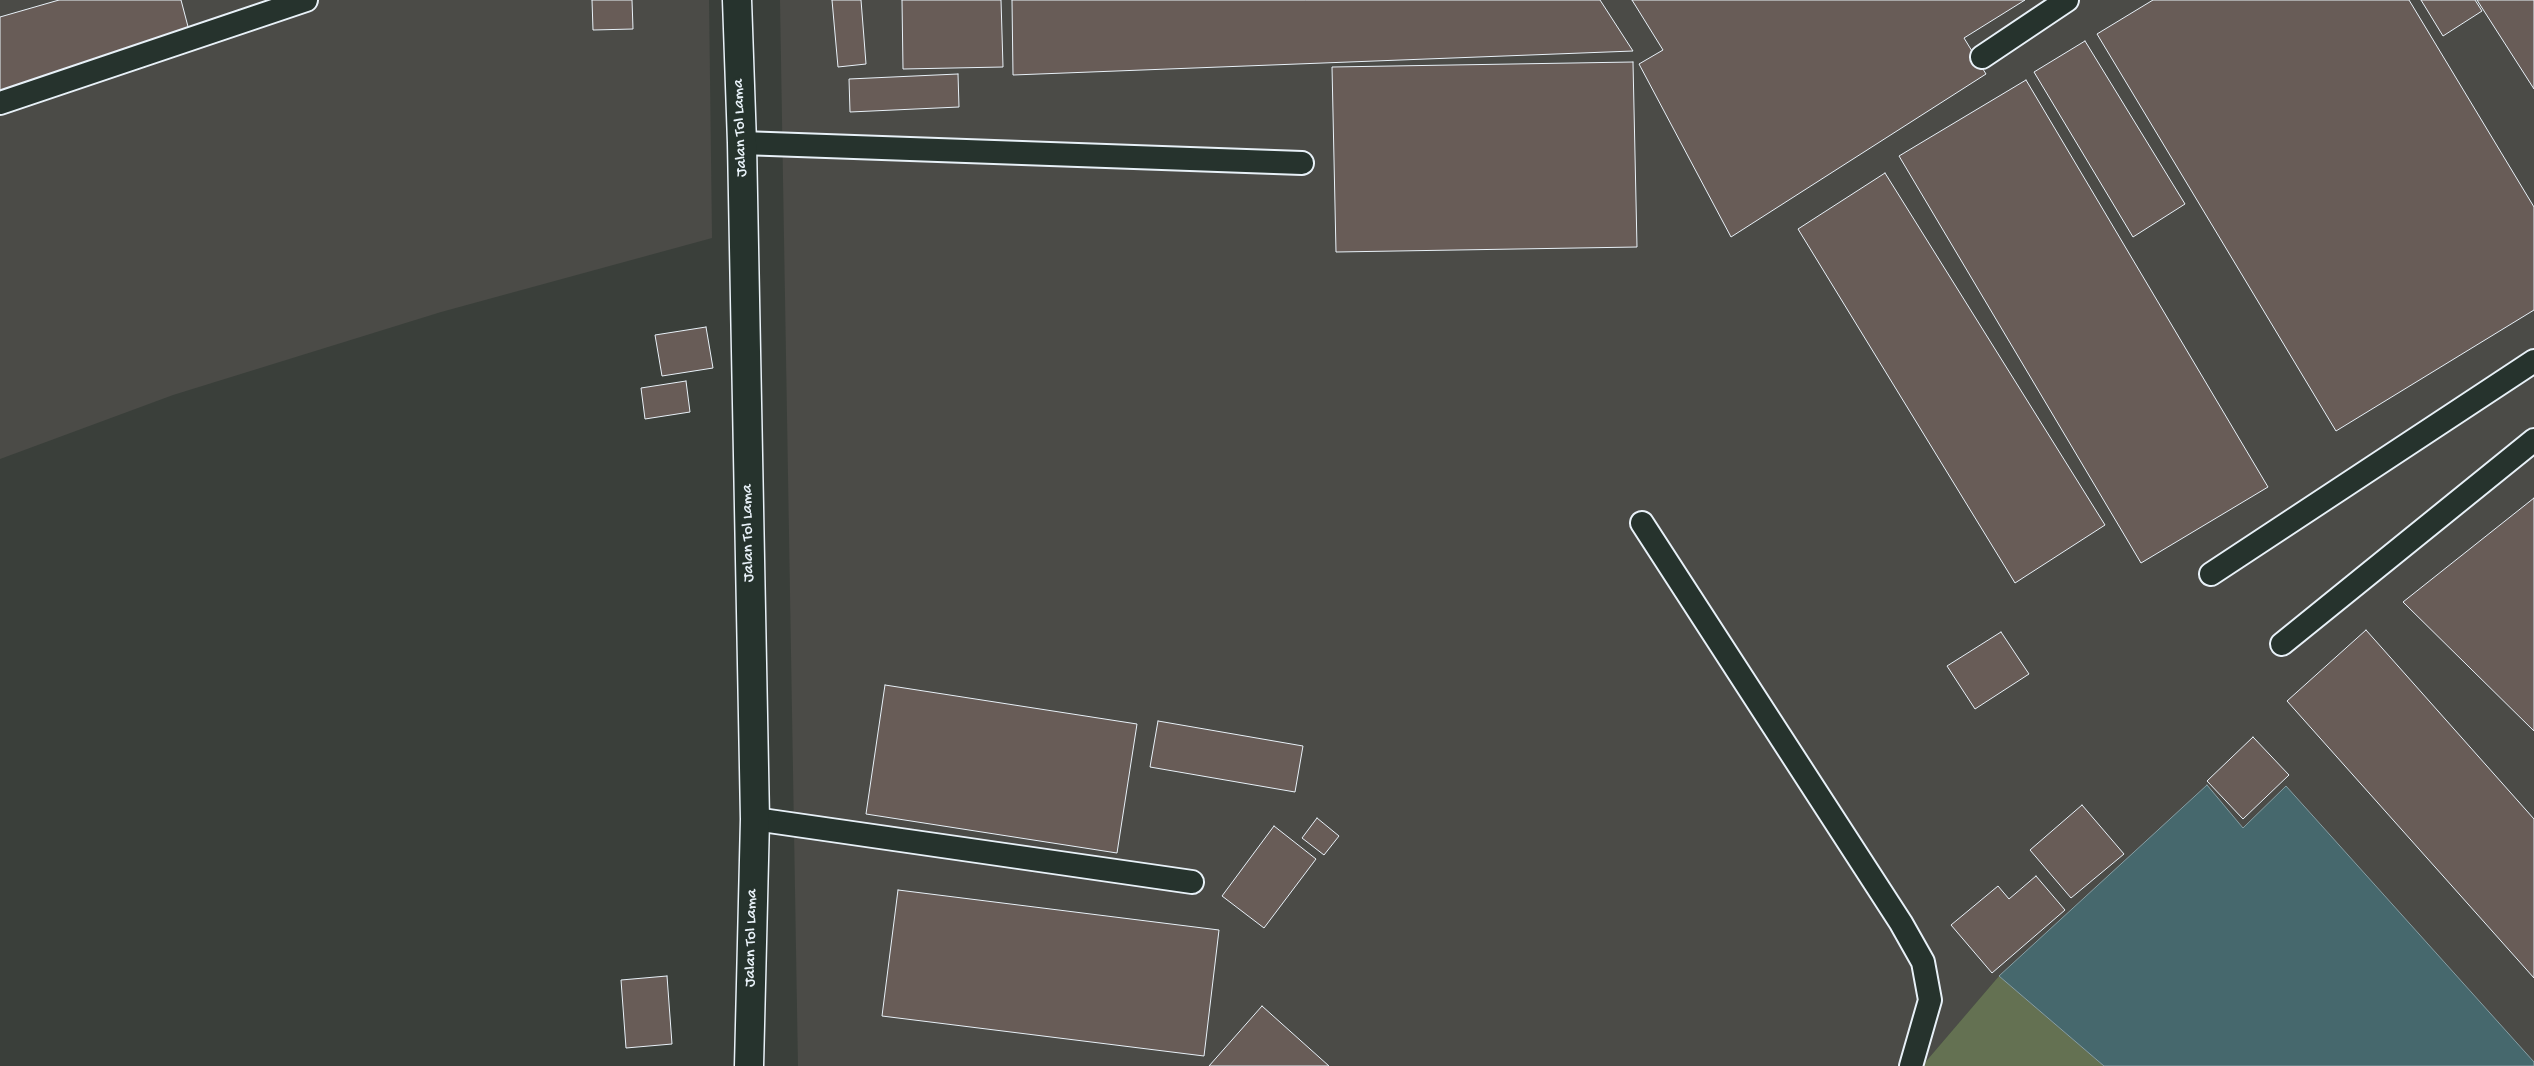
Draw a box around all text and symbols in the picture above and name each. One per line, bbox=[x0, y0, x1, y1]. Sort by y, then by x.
street label: Jalan Tol Lama bbox=[730, 79, 752, 177]
street label: Jalan Tol Lama bbox=[739, 484, 759, 582]
street label: Jalan Tol Lama bbox=[742, 889, 762, 987]

